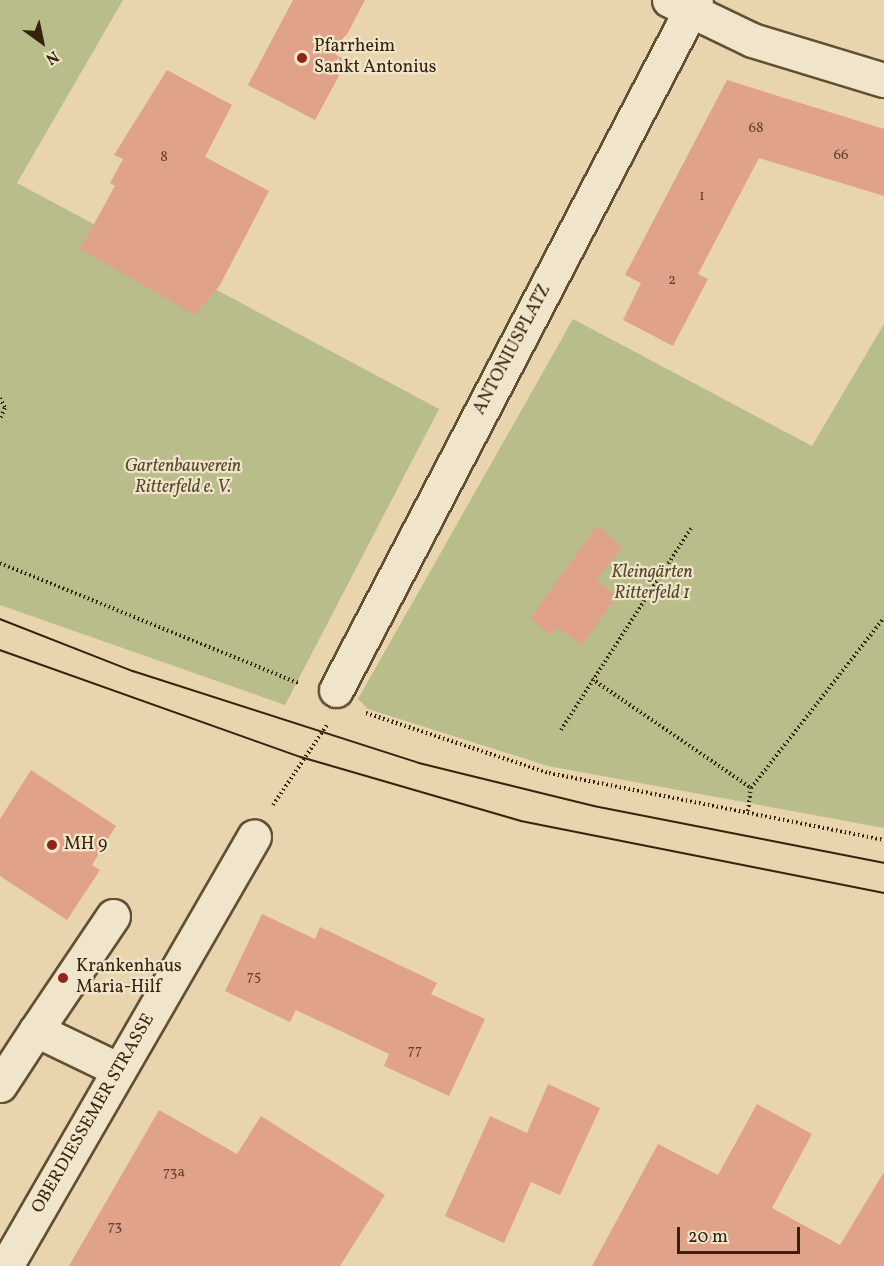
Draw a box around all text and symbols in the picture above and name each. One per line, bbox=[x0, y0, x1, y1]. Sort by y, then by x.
north arrow bbox=[12, 12, 72, 72]
place label: Pfarrheim Sankt Antonius bbox=[314, 37, 437, 80]
text: N bbox=[41, 45, 63, 69]
marker: Pfarrheim Sankt Antonius bbox=[295, 51, 309, 65]
house number: 68 bbox=[748, 120, 764, 138]
house number: 66 bbox=[833, 147, 849, 165]
house number: 8 bbox=[160, 149, 168, 167]
house number: 1 bbox=[699, 188, 705, 206]
house number: 2 bbox=[668, 272, 676, 290]
street label: ANTONIUSPLATZ bbox=[470, 281, 556, 419]
park label: Gartenbauverein Ritterfeld e. V. bbox=[125, 457, 241, 500]
park label: Kleingärten Ritterfeld 1 bbox=[611, 563, 693, 606]
place label: MH 9 bbox=[64, 834, 107, 856]
marker: MH 9 bbox=[45, 838, 59, 852]
place label: Krankenhaus Maria-Hilf bbox=[76, 957, 182, 1000]
house number: 75 bbox=[247, 968, 261, 986]
marker: Krankenhaus Maria-Hilf bbox=[54, 969, 72, 987]
street label: OBERDIESSEMER STRASSE bbox=[28, 1010, 160, 1218]
house number: 77 bbox=[408, 1042, 422, 1060]
house number: 73a bbox=[163, 1164, 185, 1182]
scale bar bbox=[680, 1215, 803, 1253]
house number: 73 bbox=[108, 1218, 122, 1236]
text: 20 m bbox=[688, 1225, 728, 1250]

